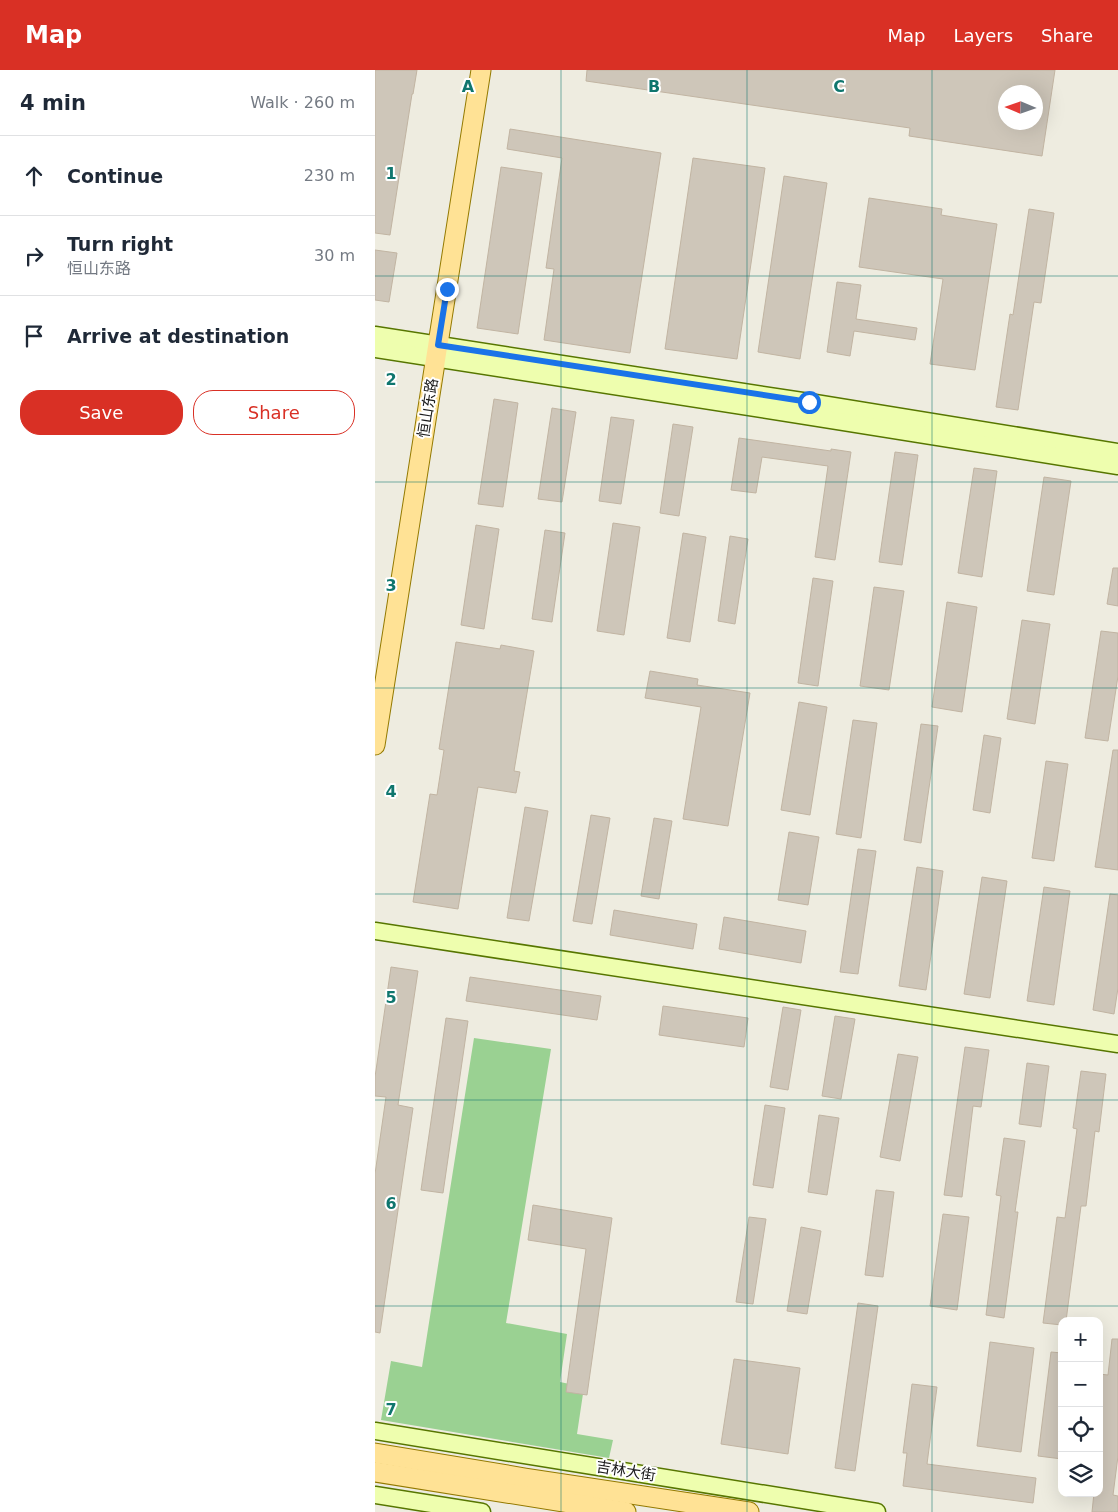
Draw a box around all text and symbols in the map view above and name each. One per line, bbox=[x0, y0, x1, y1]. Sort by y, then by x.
text: Map bbox=[25, 21, 82, 49]
text: Map bbox=[887, 25, 925, 46]
text: Layers bbox=[953, 25, 1013, 46]
text: Share bbox=[1041, 25, 1093, 46]
text: A bbox=[462, 77, 475, 96]
text: B bbox=[648, 77, 660, 96]
text: C bbox=[833, 77, 845, 96]
north arrow bbox=[998, 85, 1043, 130]
text: 4 min bbox=[20, 91, 86, 115]
text: Walk · 260 m bbox=[250, 93, 355, 112]
icon: ahead bbox=[20, 162, 48, 190]
text: 1 bbox=[385, 164, 397, 183]
text: Continue bbox=[67, 165, 163, 187]
text: 230 m bbox=[304, 166, 355, 185]
text: Turn right bbox=[67, 233, 173, 255]
icon: right bbox=[20, 242, 48, 270]
text: 30 m bbox=[314, 246, 355, 265]
text: 恒山东路 bbox=[67, 259, 131, 278]
route end bbox=[436, 278, 459, 301]
icon: arrive bbox=[20, 322, 48, 350]
text: Arrive at destination bbox=[67, 325, 289, 347]
text: 2 bbox=[385, 370, 397, 389]
street label: 恒山东路 bbox=[414, 377, 442, 439]
button: Save bbox=[20, 390, 183, 435]
button: Share bbox=[193, 390, 355, 435]
route start bbox=[798, 391, 821, 414]
text: 3 bbox=[385, 576, 397, 595]
text: 4 bbox=[385, 782, 397, 801]
text: 5 bbox=[385, 988, 397, 1007]
text: 6 bbox=[385, 1194, 397, 1213]
map controls bbox=[1058, 1317, 1103, 1497]
button: + bbox=[1058, 1317, 1103, 1362]
button: − bbox=[1058, 1362, 1103, 1407]
text: 7 bbox=[385, 1400, 397, 1419]
button: locate bbox=[1058, 1407, 1103, 1452]
button: layers bbox=[1058, 1452, 1103, 1497]
street label: 吉林大街 bbox=[595, 1457, 657, 1485]

